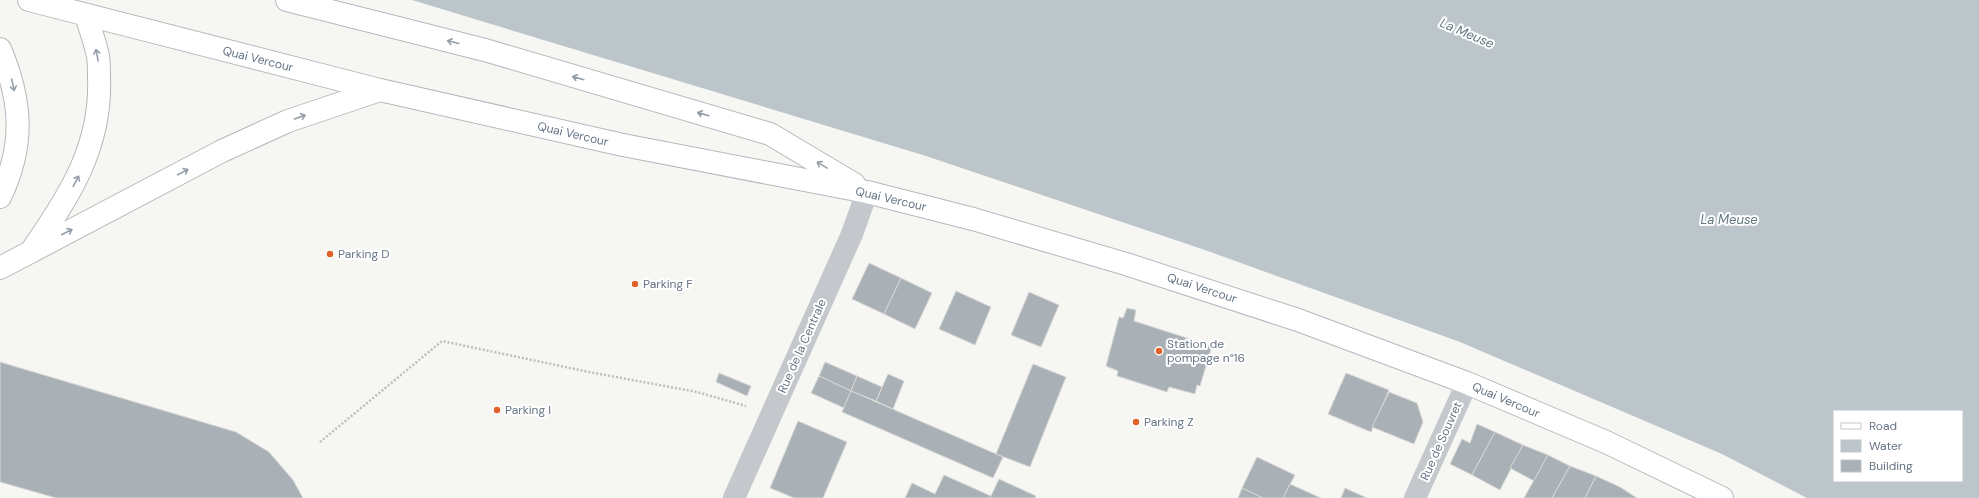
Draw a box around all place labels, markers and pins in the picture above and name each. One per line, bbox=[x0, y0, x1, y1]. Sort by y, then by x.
place label: Parking D bbox=[338, 246, 390, 262]
marker: Parking D bbox=[325, 249, 335, 259]
place label: Parking F bbox=[643, 276, 693, 292]
marker: Parking F bbox=[630, 279, 640, 289]
place label: Station de pompage n°16 bbox=[1167, 336, 1245, 366]
marker: Station de pompage n°16 bbox=[1154, 346, 1164, 356]
place label: Parking I bbox=[505, 402, 551, 418]
marker: Parking I bbox=[492, 405, 502, 415]
place label: Parking Z bbox=[1144, 414, 1194, 430]
marker: Parking Z bbox=[1131, 417, 1141, 427]

